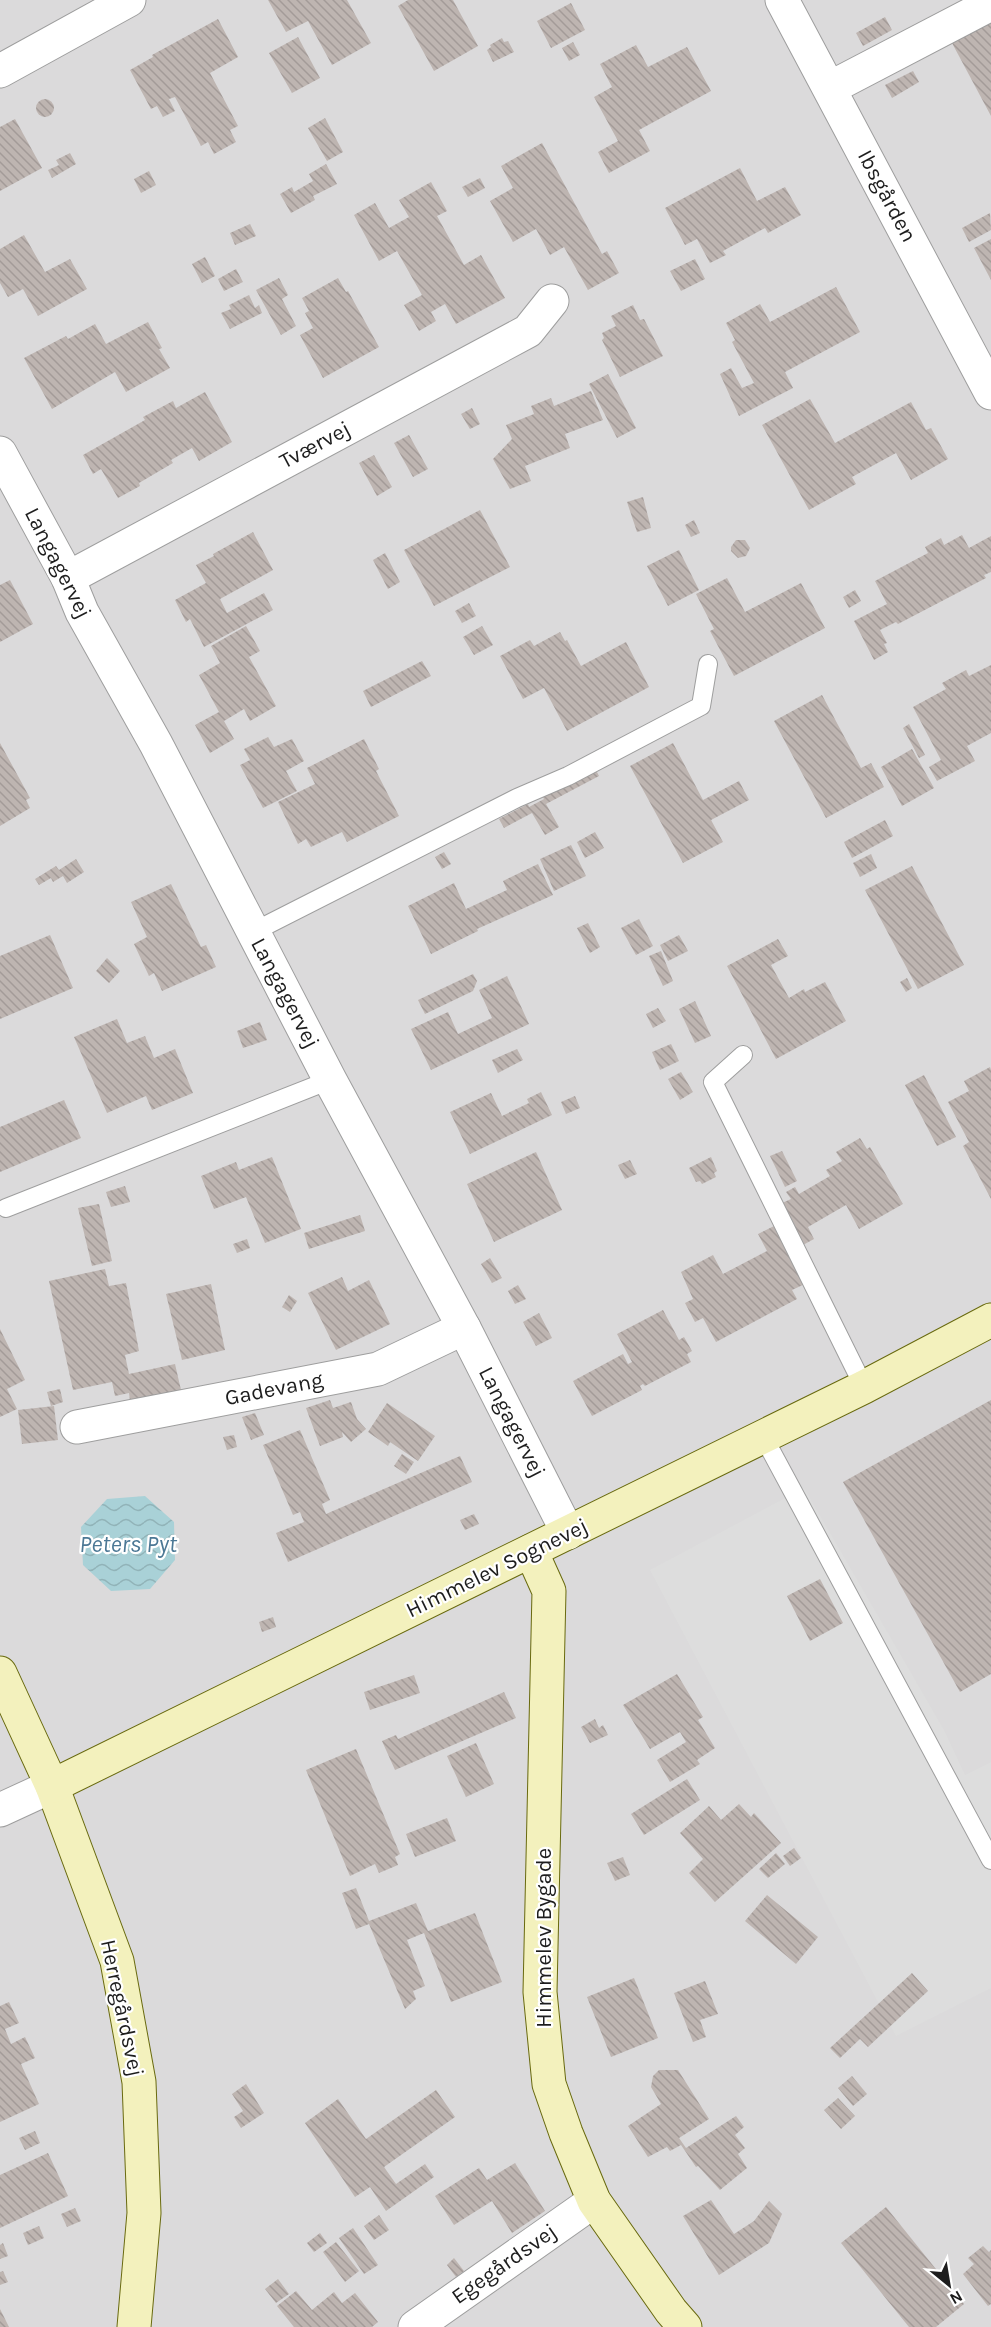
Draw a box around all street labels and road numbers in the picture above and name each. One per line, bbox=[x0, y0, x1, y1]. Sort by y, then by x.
street label: Ibsgården bbox=[852, 145, 922, 247]
street label: Tværvej bbox=[275, 416, 355, 474]
street label: Langagervej bbox=[19, 503, 97, 623]
street label: Langagervej bbox=[245, 933, 325, 1053]
street label: Langagervej bbox=[473, 1362, 551, 1482]
street label: Gadevang bbox=[223, 1367, 326, 1411]
street label: Himmelev Sognevej bbox=[402, 1513, 592, 1623]
street label: Himmelev Bygade bbox=[531, 1848, 557, 2028]
street label: Herregårdsvej bbox=[95, 1937, 149, 2079]
street label: Egegårdsvej bbox=[446, 2218, 562, 2310]

